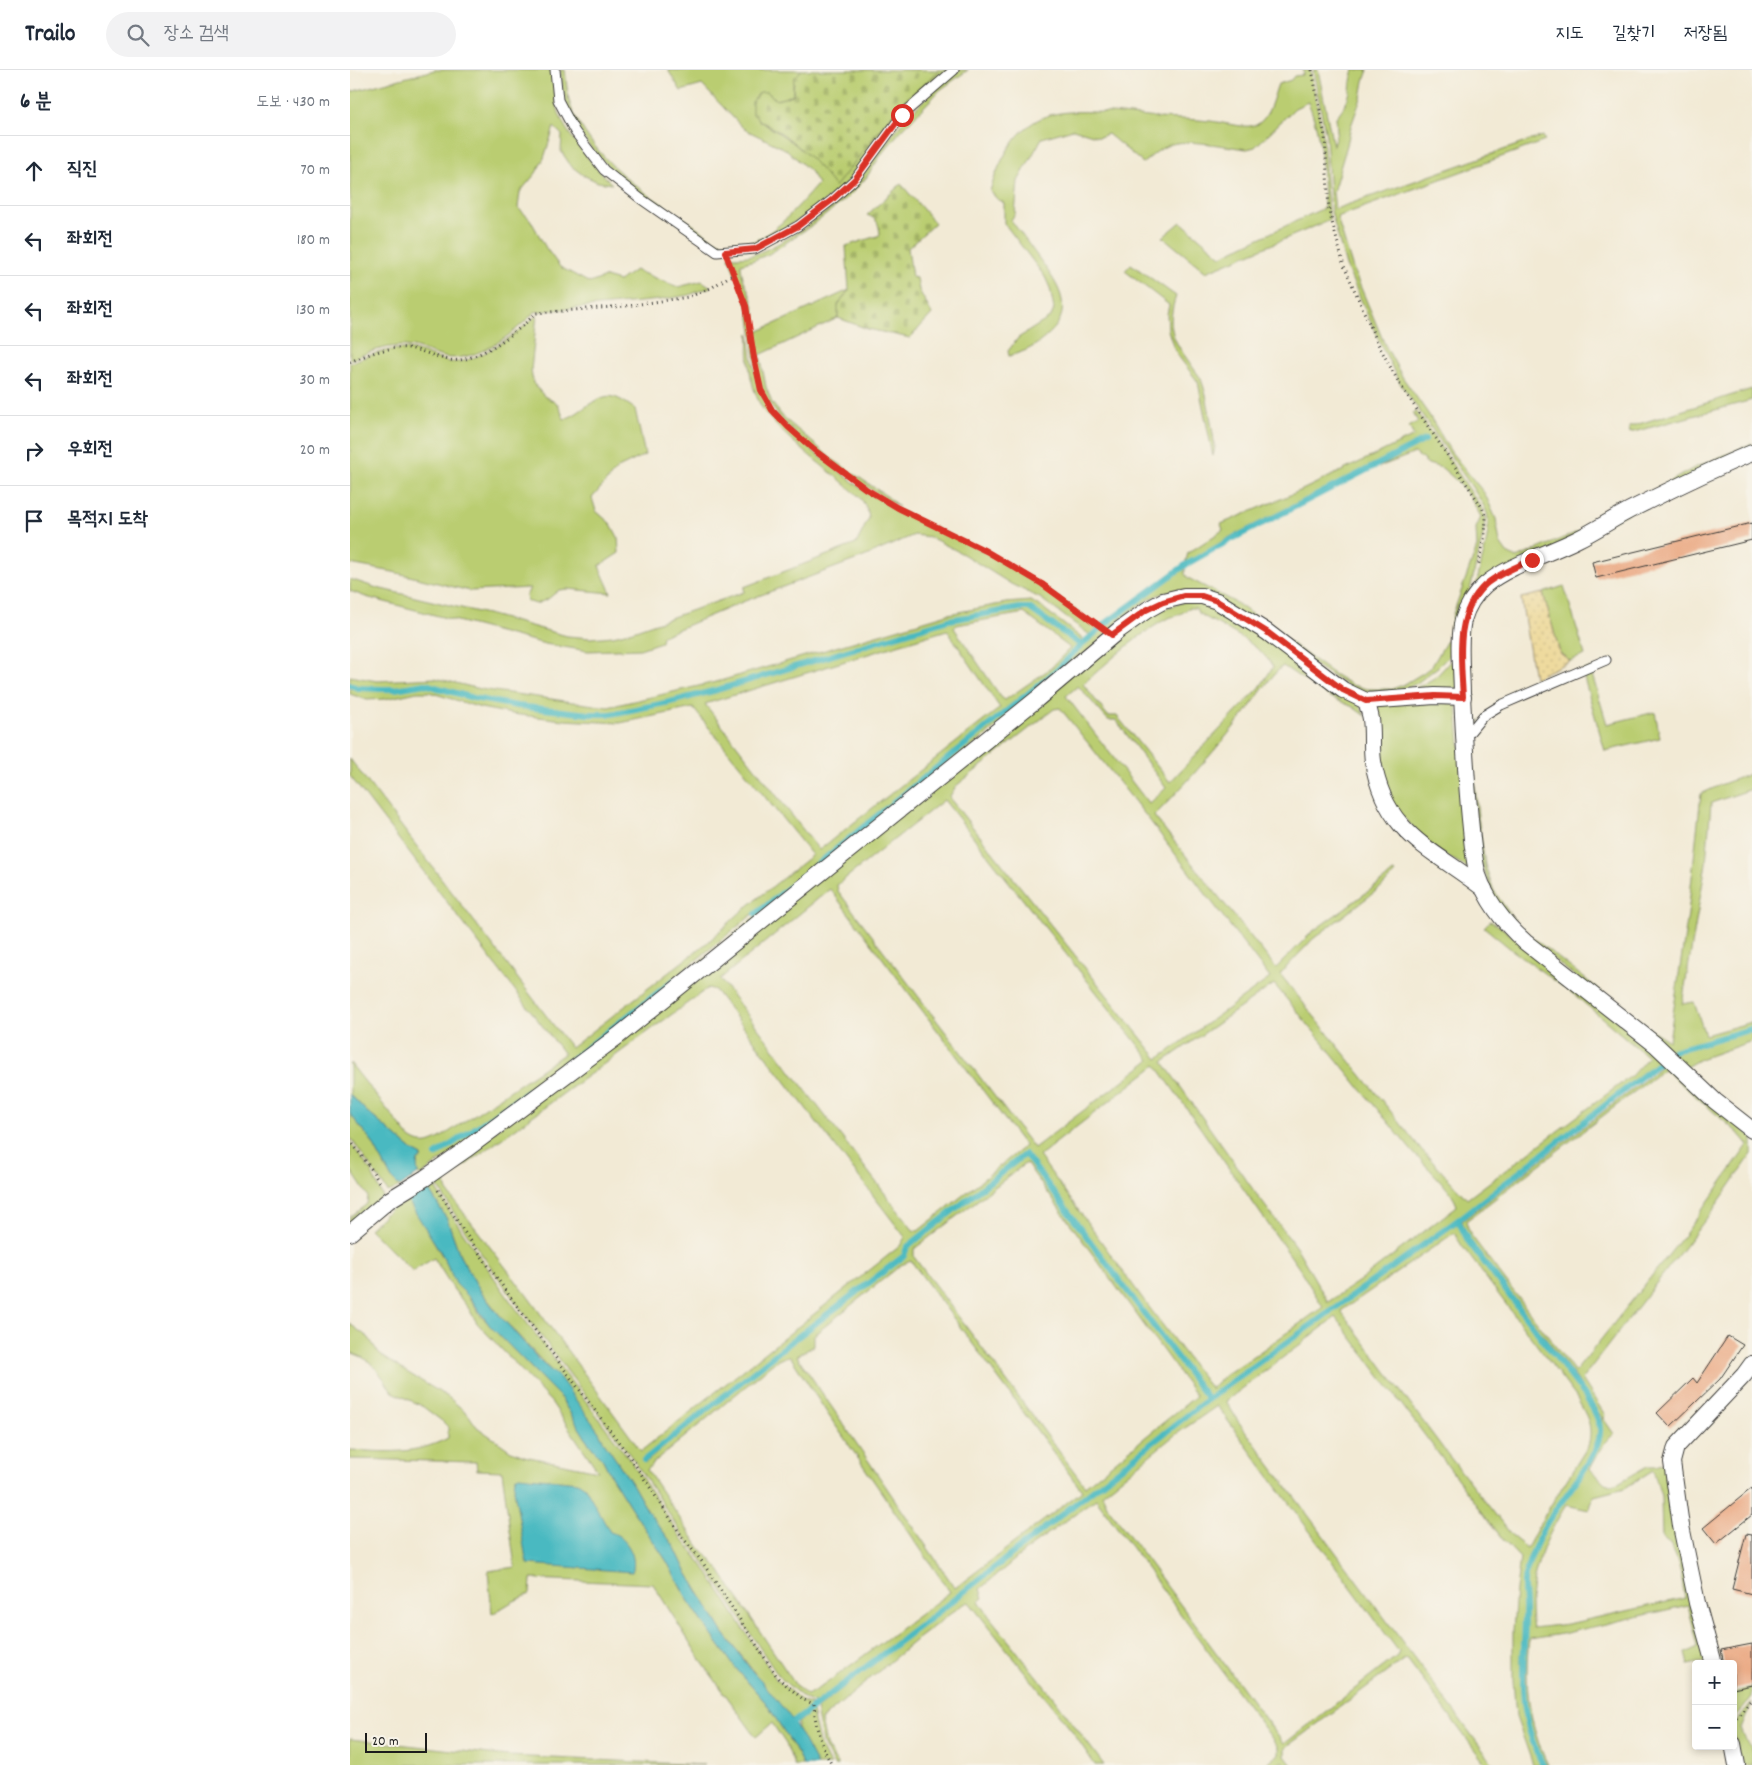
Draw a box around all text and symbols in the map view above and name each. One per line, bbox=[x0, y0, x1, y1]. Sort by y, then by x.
search box bbox=[106, 12, 456, 57]
text: Trailo bbox=[25, 18, 76, 52]
icon: search bbox=[124, 21, 152, 49]
text: 장소 검색 bbox=[164, 21, 229, 48]
text: 지도 bbox=[1555, 22, 1584, 47]
text: 길찾기 bbox=[1612, 22, 1656, 47]
text: 저장됨 bbox=[1684, 22, 1727, 47]
text: 6 분 bbox=[20, 88, 52, 118]
text: 도보 · 430 m bbox=[256, 91, 330, 114]
route start bbox=[891, 104, 914, 127]
icon: ahead bbox=[20, 157, 48, 185]
text: 직진 bbox=[67, 157, 98, 184]
text: 70 m bbox=[300, 159, 330, 182]
icon: left bbox=[20, 227, 48, 255]
text: 좌회전 bbox=[67, 227, 113, 254]
text: 180 m bbox=[297, 229, 330, 252]
icon: left bbox=[20, 297, 48, 325]
text: 좌회전 bbox=[67, 297, 113, 324]
text: 130 m bbox=[296, 299, 330, 322]
icon: left bbox=[20, 367, 48, 395]
text: 좌회전 bbox=[67, 367, 113, 394]
text: 30 m bbox=[300, 369, 330, 392]
icon: right bbox=[20, 437, 48, 465]
text: 우회전 bbox=[67, 437, 113, 464]
text: 20 m bbox=[300, 439, 330, 462]
icon: arrive bbox=[20, 507, 48, 535]
text: 목적지 도착 bbox=[67, 507, 148, 534]
route end bbox=[1521, 549, 1544, 572]
map controls bbox=[1692, 1660, 1737, 1750]
button: + bbox=[1692, 1660, 1737, 1705]
button: − bbox=[1692, 1705, 1737, 1750]
scale bar bbox=[365, 1730, 428, 1753]
text: 20 m bbox=[372, 1732, 399, 1752]

